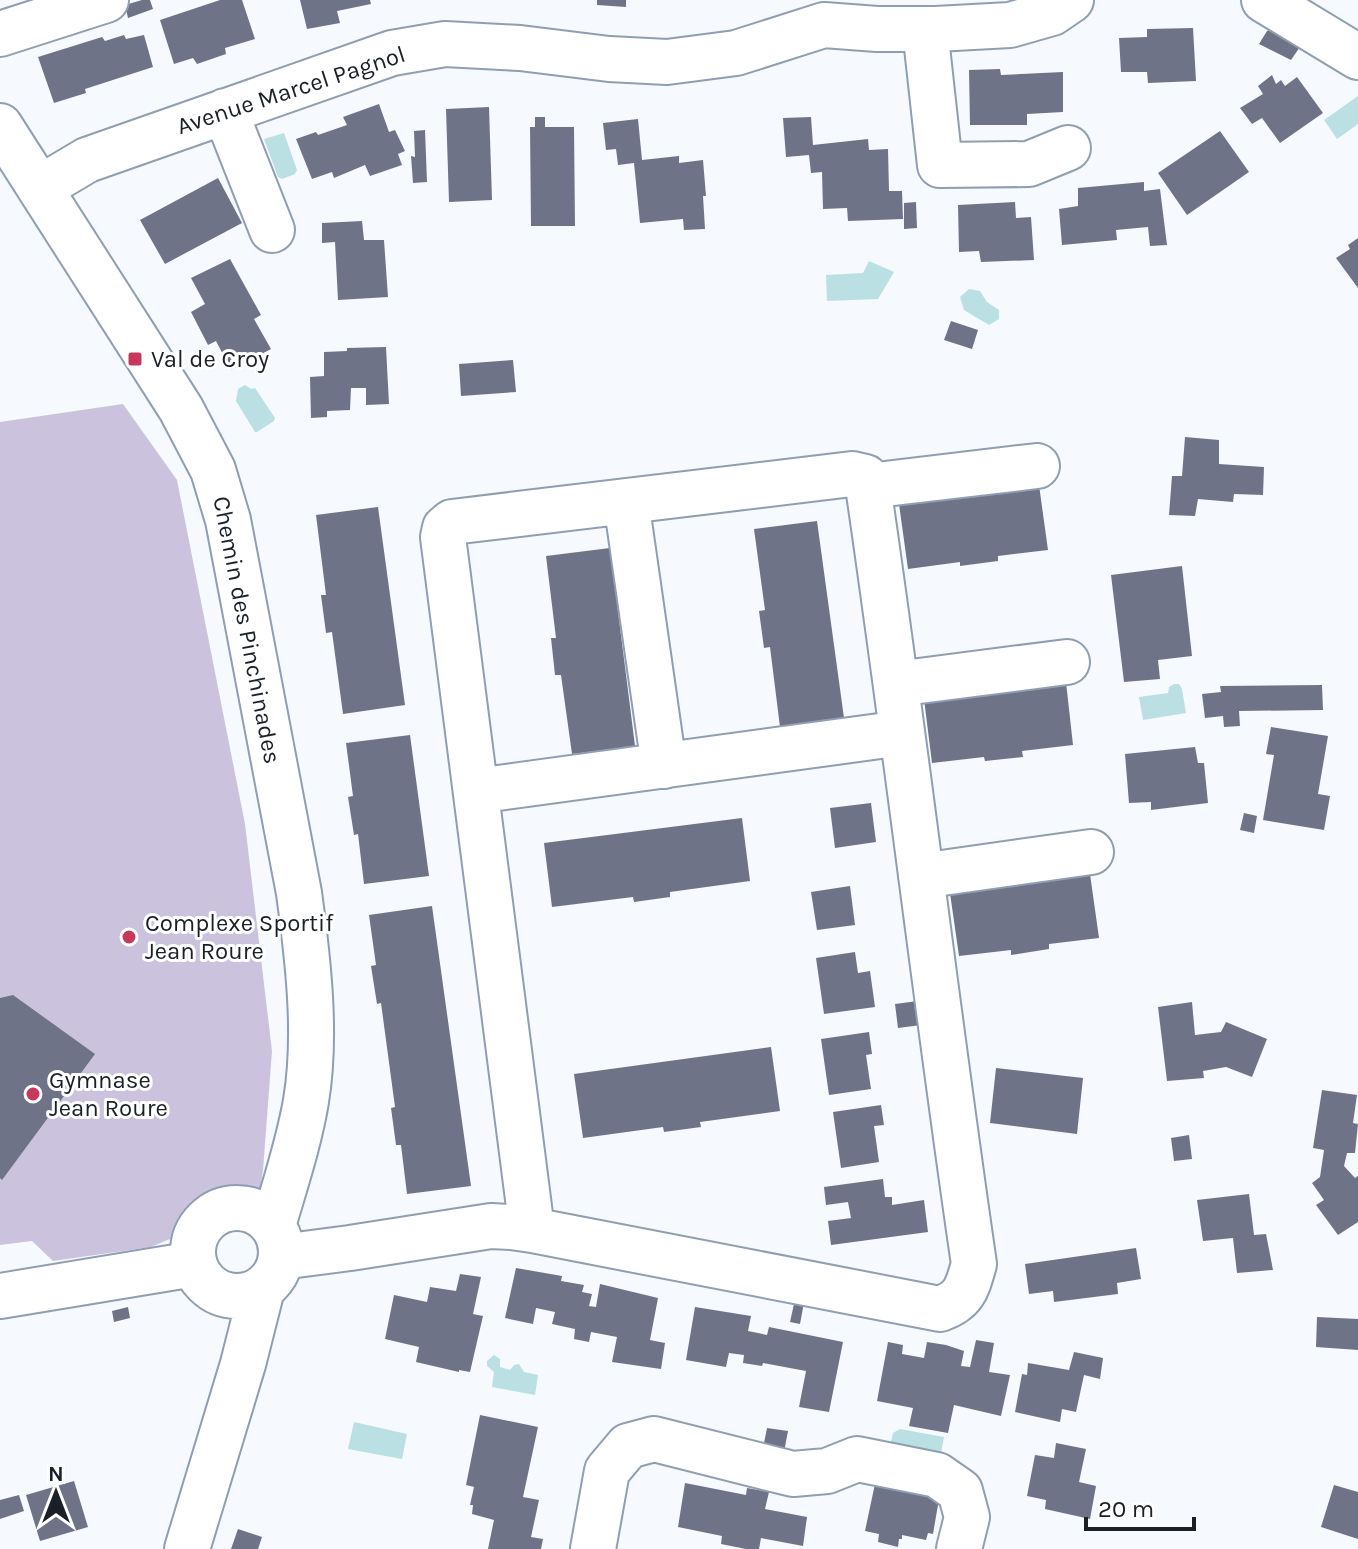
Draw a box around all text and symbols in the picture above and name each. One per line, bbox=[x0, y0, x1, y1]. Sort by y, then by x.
street label: Avenue Marcel Pagnol bbox=[173, 40, 409, 140]
place label: Val de Croy bbox=[151, 345, 269, 373]
marker: Val de Croy bbox=[126, 350, 144, 368]
street label: Chemin des Pinchinades bbox=[207, 494, 287, 766]
place label: Complexe Sportif Jean Roure bbox=[145, 909, 334, 965]
marker: Complexe Sportif Jean Roure bbox=[120, 928, 138, 946]
place label: Gymnase Jean Roure bbox=[49, 1066, 168, 1122]
marker: Gymnase Jean Roure bbox=[24, 1085, 42, 1103]
north arrow bbox=[16, 1453, 96, 1533]
text: N bbox=[48, 1461, 64, 1487]
scale bar bbox=[1086, 1481, 1194, 1531]
text: 20 m bbox=[1098, 1495, 1154, 1523]

